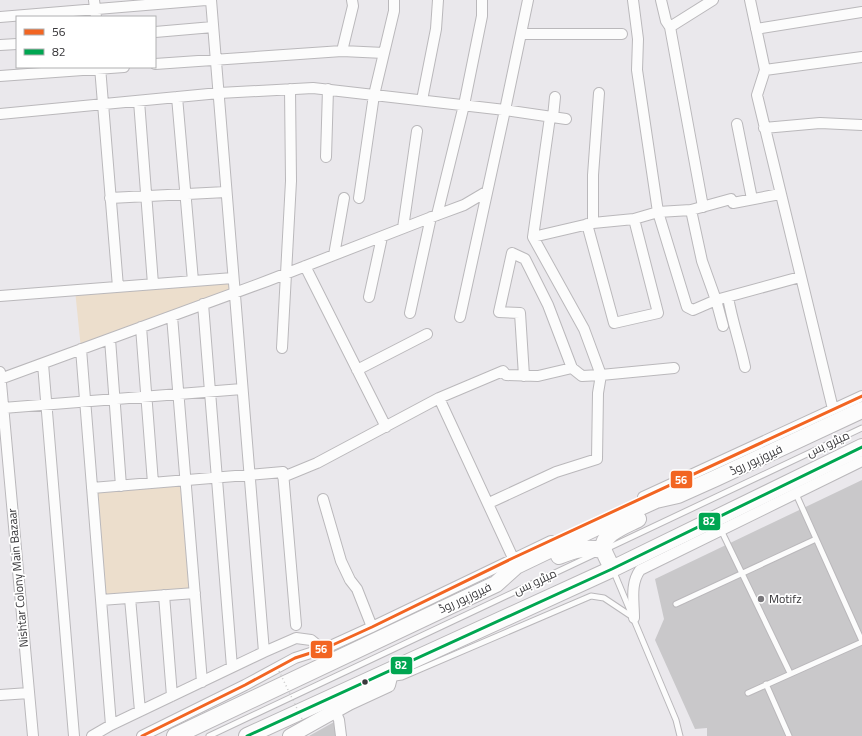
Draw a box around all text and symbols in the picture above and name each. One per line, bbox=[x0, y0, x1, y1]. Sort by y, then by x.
legend bbox=[16, 16, 156, 68]
text: 56 bbox=[52, 20, 66, 43]
text: 82 bbox=[52, 40, 65, 63]
street label: میٹرو بس bbox=[802, 423, 853, 464]
street label: فیروزپور روڈ bbox=[725, 437, 786, 482]
line badge: 56 bbox=[670, 470, 693, 489]
text: 56 bbox=[675, 470, 687, 490]
street label: Nishtar Colony Main Bazaar bbox=[0, 508, 35, 649]
text: 82 bbox=[703, 511, 715, 531]
line badge: 82 bbox=[698, 512, 721, 531]
street label: میٹرو بس bbox=[509, 561, 560, 602]
street label: فیروزپور روڈ bbox=[434, 575, 495, 620]
place label: Motifz bbox=[769, 587, 802, 610]
marker: Motifz bbox=[756, 594, 766, 604]
text: 56 bbox=[315, 639, 327, 659]
line badge: 56 bbox=[310, 640, 333, 659]
text: 82 bbox=[395, 655, 407, 675]
line badge: 82 bbox=[390, 656, 413, 675]
unlabelled marker bbox=[360, 677, 370, 687]

